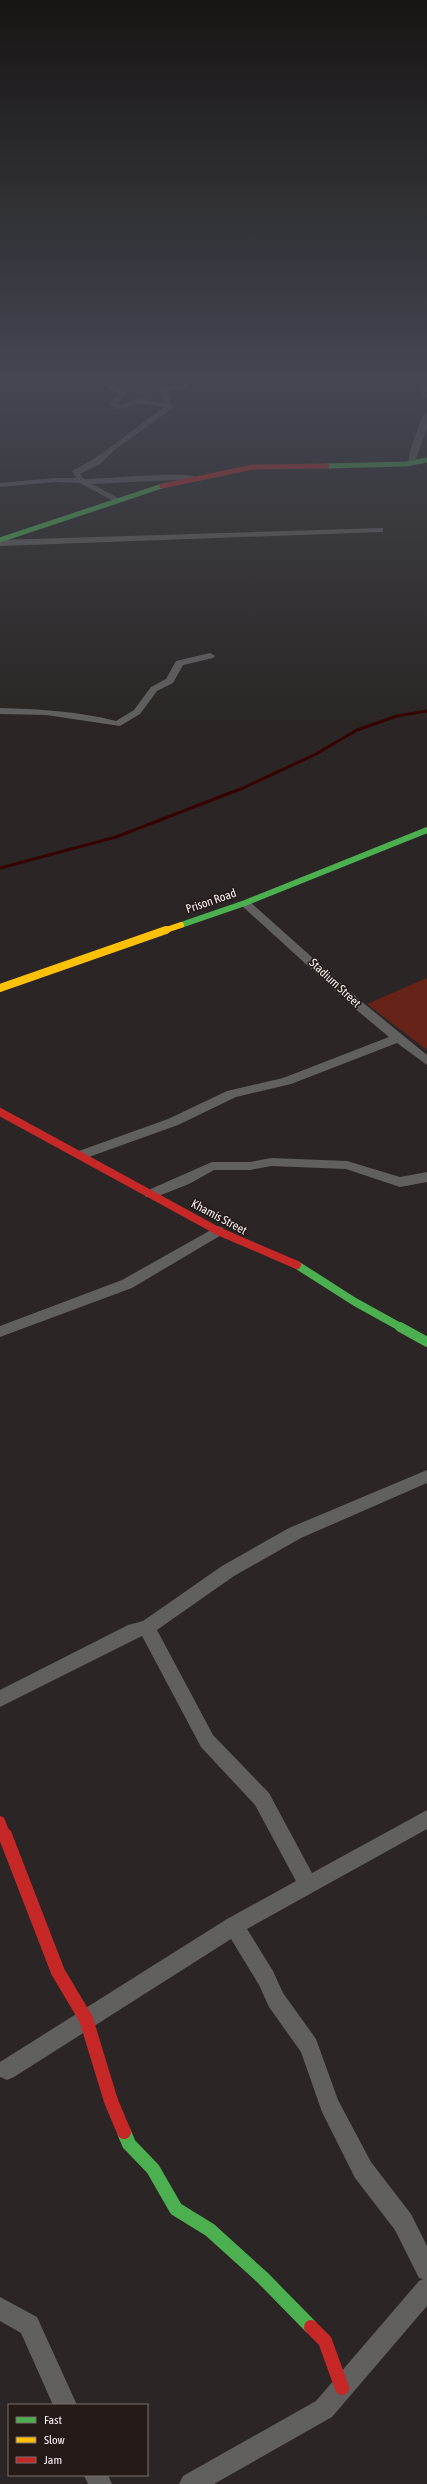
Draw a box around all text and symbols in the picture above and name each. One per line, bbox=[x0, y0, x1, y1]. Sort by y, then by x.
street label: Prison Road bbox=[184, 886, 238, 916]
street label: Stadium Street bbox=[306, 956, 364, 1011]
street label: Khamis Street bbox=[189, 1197, 250, 1238]
legend bbox=[8, 2404, 148, 2476]
text: Fast bbox=[44, 2413, 62, 2427]
text: Slow bbox=[44, 2433, 65, 2447]
text: Jam bbox=[44, 2453, 62, 2467]

